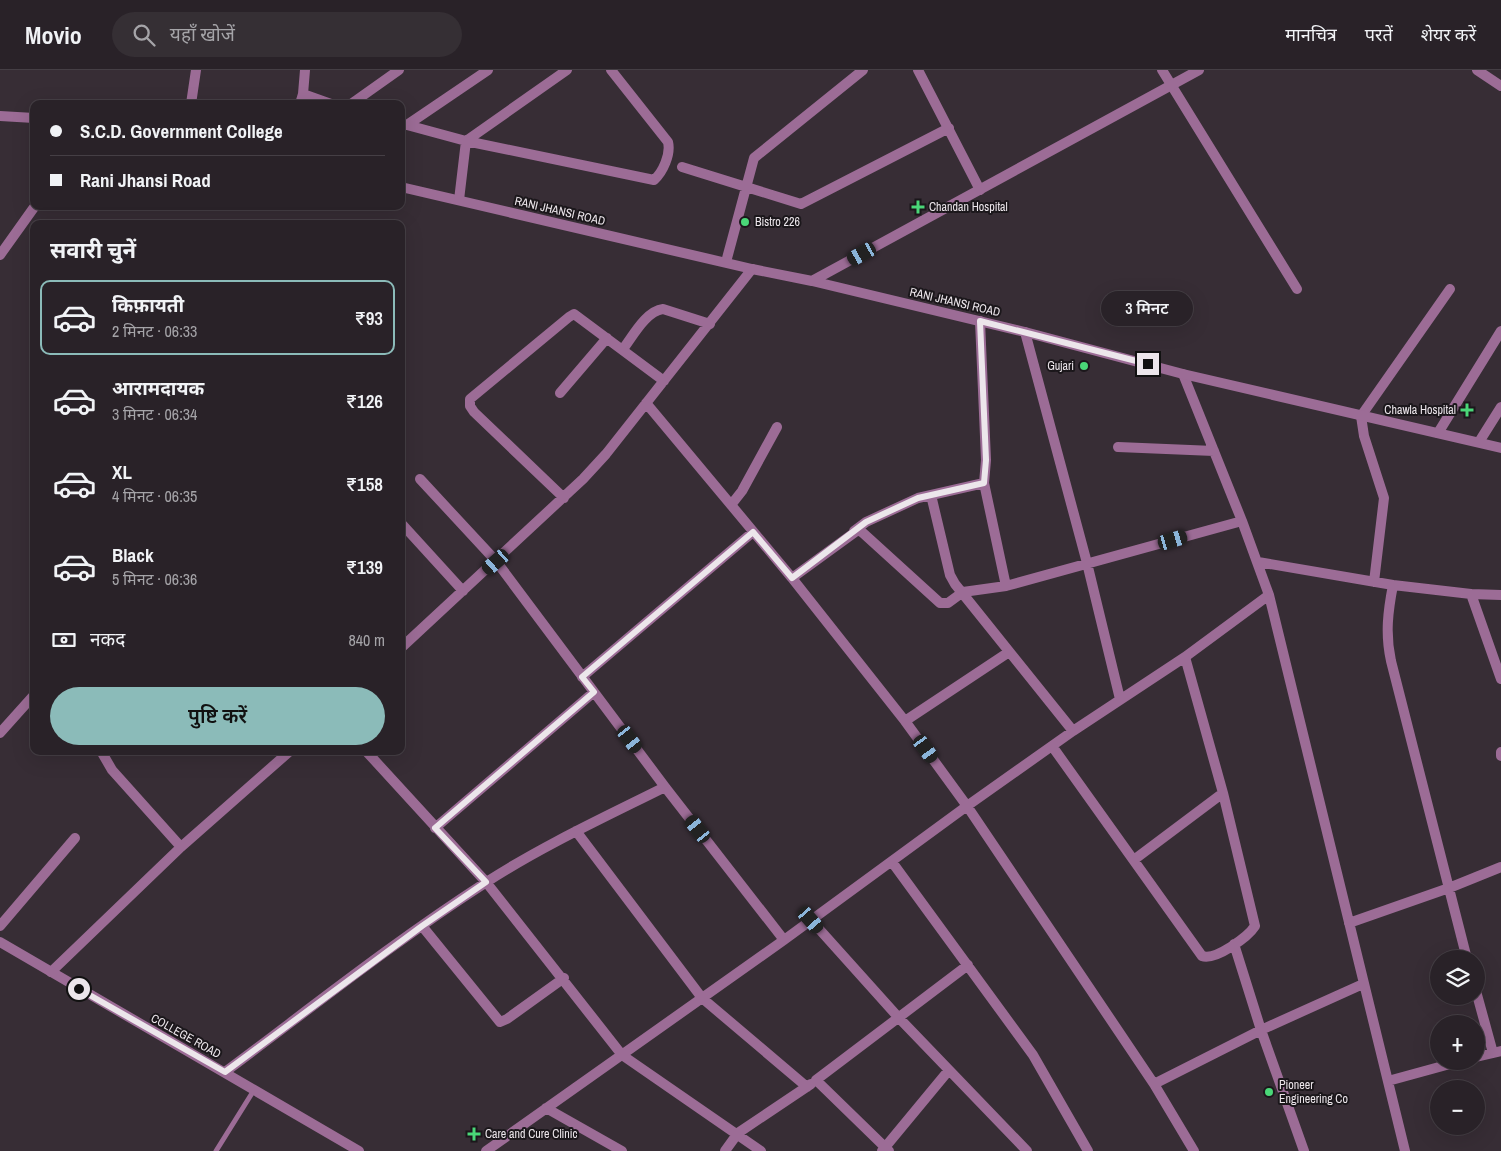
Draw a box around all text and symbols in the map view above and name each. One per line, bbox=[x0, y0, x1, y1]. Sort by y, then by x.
search box bbox=[112, 12, 462, 57]
text: Movio bbox=[25, 19, 82, 51]
icon: search bbox=[130, 21, 158, 49]
text: यहाँ खोजें bbox=[170, 21, 235, 47]
text: मानचित्र bbox=[1285, 22, 1337, 47]
text: परतें bbox=[1365, 22, 1393, 47]
text: शेयर करें bbox=[1421, 22, 1476, 47]
text: S.C.D. Government College bbox=[80, 118, 283, 144]
text: Rani Jhansi Road bbox=[80, 167, 211, 193]
street label: RANI JHANSI ROAD bbox=[513, 193, 607, 229]
place label: Chandan Hospital bbox=[929, 199, 1008, 215]
marker: Chandan Hospital bbox=[911, 200, 925, 214]
place label: Bistro 226 bbox=[755, 214, 800, 230]
marker: Bistro 226 bbox=[739, 216, 751, 228]
text: सवारी चुनें bbox=[50, 235, 136, 265]
car bbox=[845, 240, 878, 268]
street label: RANI JHANSI ROAD bbox=[908, 284, 1002, 320]
text: किफ़ायती bbox=[112, 292, 184, 318]
callout: 3 मिनट bbox=[1102, 292, 1194, 326]
icon: car bbox=[52, 295, 97, 340]
text: 3 मिनट bbox=[1125, 297, 1169, 319]
text: ₹93 bbox=[355, 305, 383, 331]
text: 2 मिनट · 06:33 bbox=[112, 320, 197, 342]
route end bbox=[1137, 353, 1159, 375]
place label: Gujari bbox=[1047, 358, 1074, 374]
marker: Gujari bbox=[1078, 360, 1090, 372]
text: आरामदायक bbox=[112, 375, 204, 401]
icon: car bbox=[52, 378, 97, 423]
text: ₹126 bbox=[346, 388, 383, 414]
place label: Chawla Hospital bbox=[1384, 402, 1456, 418]
text: 3 मिनट · 06:34 bbox=[112, 403, 197, 425]
marker: Chawla Hospital bbox=[1460, 403, 1474, 417]
text: XL bbox=[112, 459, 132, 485]
icon: car bbox=[52, 461, 97, 506]
text: ₹158 bbox=[346, 471, 383, 497]
text: 4 मिनट · 06:35 bbox=[112, 485, 197, 507]
car bbox=[1156, 529, 1189, 551]
text: Black bbox=[112, 542, 154, 568]
icon: car bbox=[52, 544, 97, 589]
car bbox=[479, 546, 512, 578]
text: ₹139 bbox=[346, 554, 383, 580]
text: 5 मिनट · 06:36 bbox=[112, 568, 197, 590]
icon: cash bbox=[50, 626, 78, 654]
text: नकद bbox=[90, 626, 125, 652]
text: 840 m bbox=[349, 629, 385, 651]
button: पुष्टि करें bbox=[50, 687, 385, 745]
car bbox=[614, 723, 645, 755]
car bbox=[911, 732, 940, 766]
car bbox=[682, 813, 713, 845]
car bbox=[795, 904, 826, 936]
map controls bbox=[1430, 950, 1485, 1135]
button: layers bbox=[1430, 950, 1485, 1005]
route start bbox=[68, 978, 90, 1000]
street label: COLLEGE ROAD bbox=[148, 1010, 224, 1062]
button: + bbox=[1430, 1015, 1485, 1070]
place label: Pioneer Engineering Co bbox=[1279, 1077, 1348, 1107]
button: − bbox=[1430, 1080, 1485, 1135]
marker: Pioneer Engineering Co bbox=[1263, 1086, 1275, 1098]
place label: Care and Cure Clinic bbox=[485, 1126, 578, 1142]
marker: Care and Cure Clinic bbox=[467, 1127, 481, 1141]

